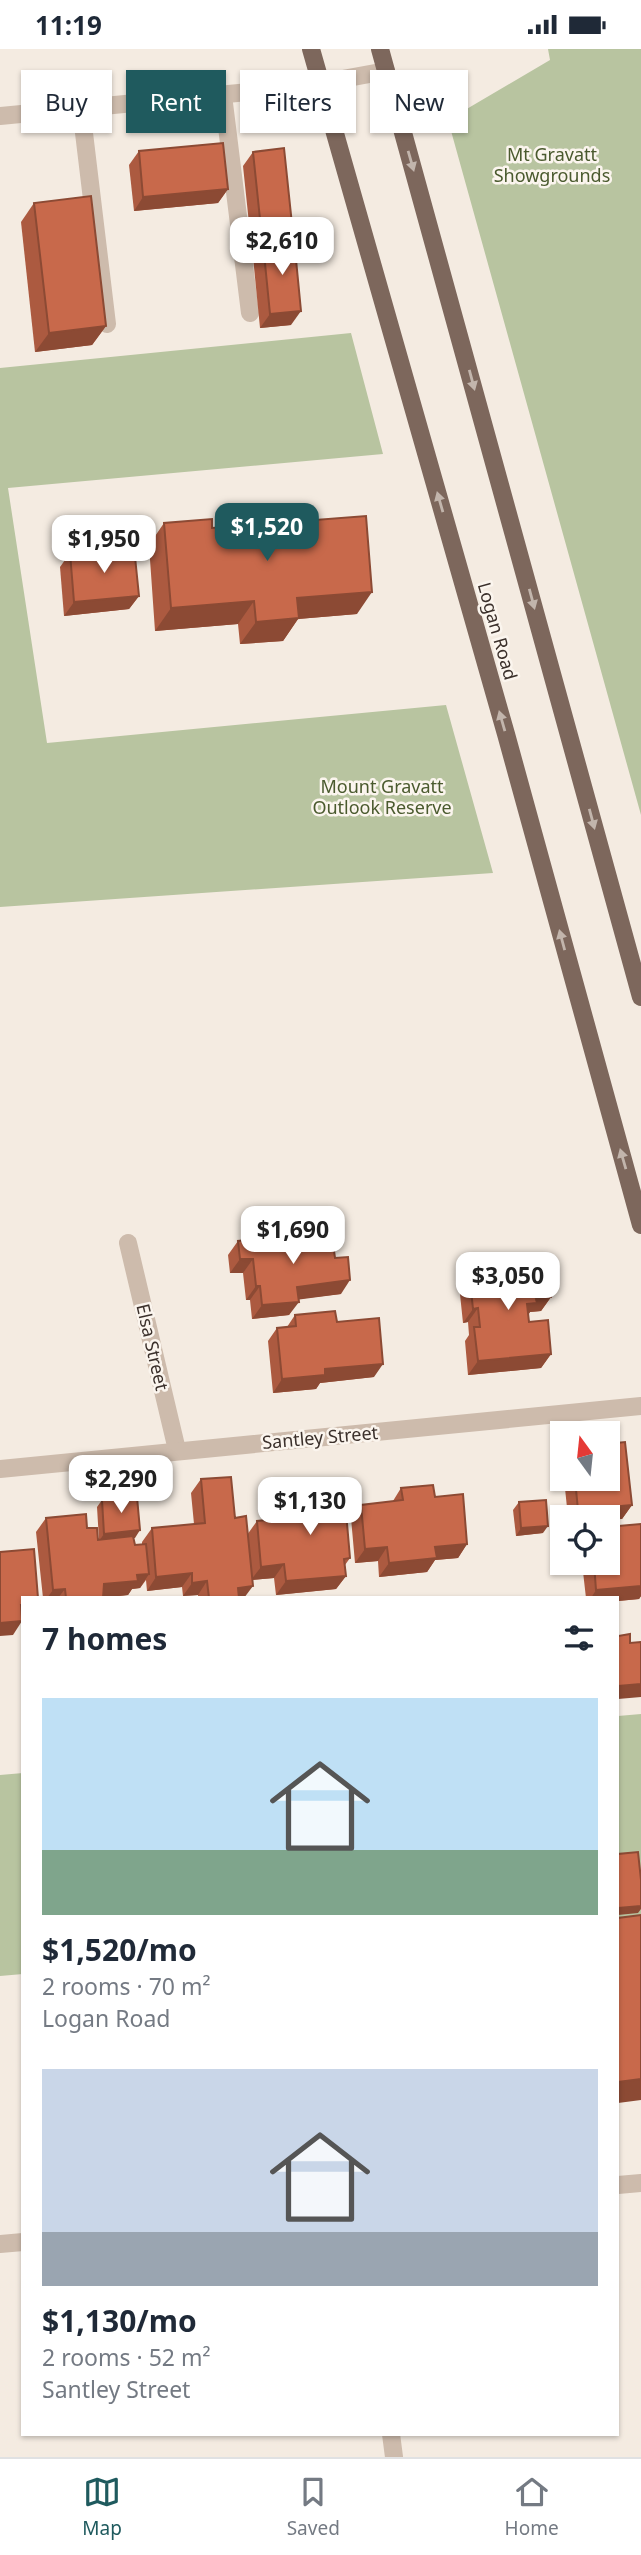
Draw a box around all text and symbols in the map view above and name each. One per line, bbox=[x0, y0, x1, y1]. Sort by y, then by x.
text: 11:19 bbox=[35, 7, 102, 43]
chip: Buy bbox=[21, 70, 112, 133]
chip: Rent bbox=[126, 70, 226, 133]
chip: Filters bbox=[240, 70, 356, 133]
chip: New bbox=[370, 70, 468, 133]
park label: Mt Gravatt Showgrounds bbox=[494, 142, 610, 187]
one-way arrow bbox=[406, 150, 416, 171]
pin: $2,610 bbox=[225, 217, 339, 277]
text: $2,610 bbox=[246, 224, 318, 256]
one-way arrow bbox=[467, 370, 477, 391]
one-way arrow bbox=[434, 491, 444, 512]
pin: $1,520 bbox=[210, 503, 324, 563]
text: $1,520 bbox=[231, 510, 303, 542]
pin: $1,950 bbox=[47, 515, 161, 575]
text: $1,950 bbox=[68, 522, 140, 554]
street label: Logan Road bbox=[473, 579, 523, 683]
one-way arrow bbox=[527, 589, 537, 610]
one-way arrow bbox=[496, 710, 506, 731]
park label: Mount Gravatt Outlook Reserve bbox=[312, 774, 452, 819]
one-way arrow bbox=[587, 808, 598, 830]
one-way arrow bbox=[556, 929, 567, 951]
one-way arrow bbox=[617, 1148, 627, 1169]
pin: $1,690 bbox=[236, 1207, 350, 1266]
text: $1,690 bbox=[257, 1213, 329, 1245]
pin: $3,050 bbox=[451, 1253, 565, 1312]
text: $3,050 bbox=[472, 1259, 544, 1291]
street label: Elsa Street bbox=[131, 1301, 175, 1393]
street label: Santley Street bbox=[261, 1420, 379, 1454]
north arrow bbox=[550, 1421, 620, 1491]
map controls bbox=[550, 1421, 620, 1575]
pin: $2,290 bbox=[64, 1455, 178, 1515]
text: $2,290 bbox=[85, 1462, 157, 1494]
pin: $1,130 bbox=[253, 1477, 367, 1537]
text: $1,130 bbox=[274, 1484, 346, 1516]
button: locate bbox=[550, 1505, 620, 1575]
text: 7 homes bbox=[42, 1618, 167, 1659]
icon: filters bbox=[560, 1619, 598, 1657]
icon: home bbox=[257, 1743, 383, 1869]
text: $1,520/mo bbox=[42, 1929, 197, 1970]
text: 2 rooms · 70 m² bbox=[42, 1970, 211, 2002]
text: Logan Road bbox=[42, 2002, 170, 2034]
icon: home bbox=[257, 2114, 383, 2240]
text: $1,130/mo bbox=[42, 2300, 197, 2341]
text: 2 rooms · 52 m² bbox=[42, 2341, 211, 2373]
text: Santley Street bbox=[42, 2373, 190, 2405]
tab: Map bbox=[82, 2473, 122, 2541]
tab: Saved bbox=[287, 2473, 340, 2541]
tab: Home bbox=[505, 2473, 559, 2541]

